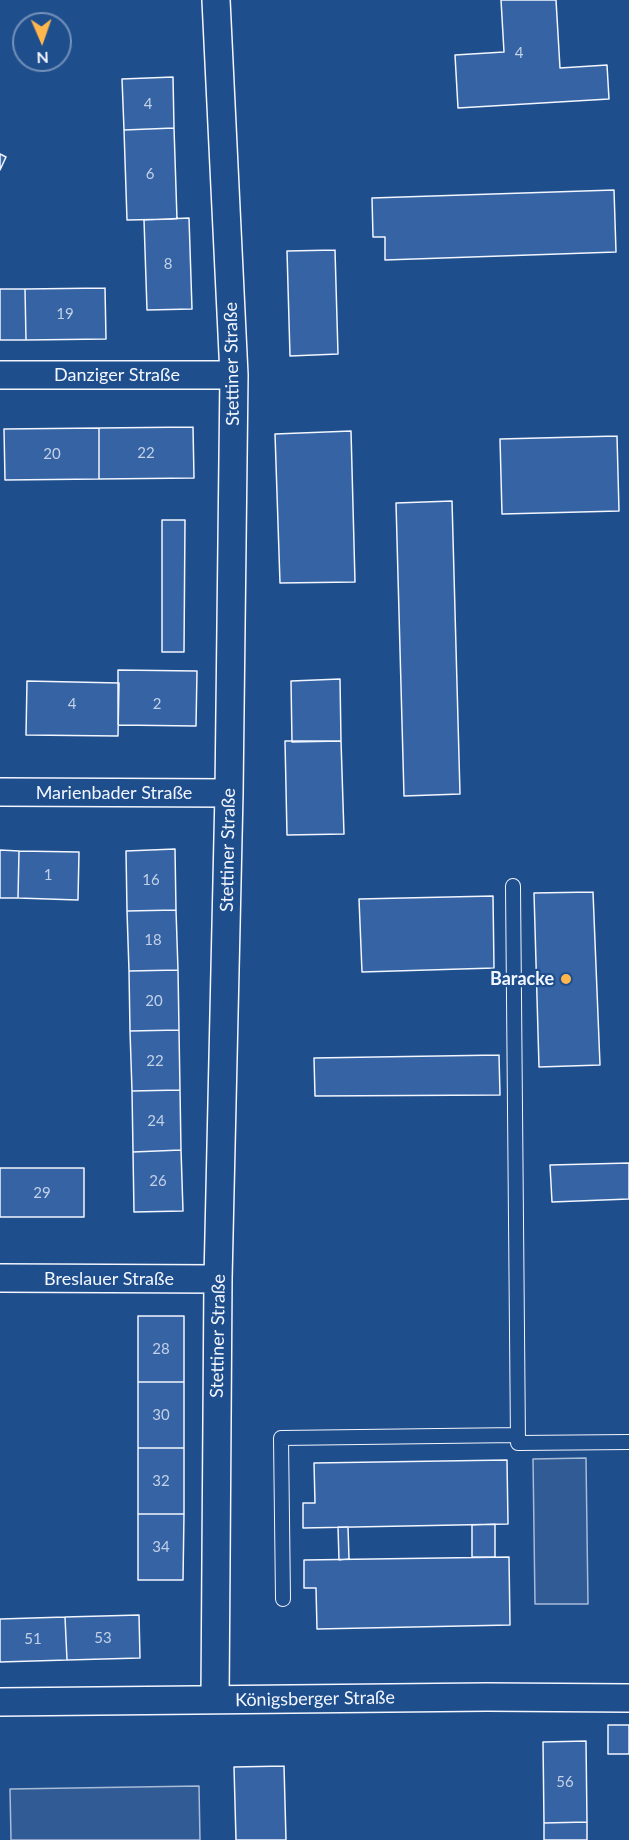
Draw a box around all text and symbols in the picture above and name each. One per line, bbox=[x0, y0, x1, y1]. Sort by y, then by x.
north arrow bbox=[12, 12, 72, 72]
house number: 4 bbox=[515, 44, 523, 62]
text: N bbox=[36, 49, 49, 68]
house number: 4 bbox=[144, 95, 152, 113]
house number: 6 bbox=[146, 165, 154, 183]
house number: 8 bbox=[164, 255, 172, 273]
street label: Stettiner Straße bbox=[220, 302, 244, 426]
house number: 19 bbox=[56, 305, 74, 323]
street label: Danziger Straße bbox=[54, 364, 180, 386]
house number: 22 bbox=[137, 444, 155, 462]
house number: 20 bbox=[43, 445, 61, 463]
house number: 4 bbox=[68, 695, 76, 713]
house number: 2 bbox=[153, 695, 161, 713]
street label: Marienbader Straße bbox=[36, 782, 192, 804]
street label: Stettiner Straße bbox=[216, 788, 240, 912]
house number: 1 bbox=[44, 866, 52, 884]
house number: 16 bbox=[142, 871, 160, 889]
house number: 18 bbox=[144, 931, 162, 949]
place label: Baracke bbox=[490, 968, 554, 990]
marker: Baracke bbox=[559, 972, 573, 986]
house number: 20 bbox=[145, 992, 163, 1010]
house number: 22 bbox=[146, 1052, 164, 1070]
house number: 24 bbox=[147, 1112, 165, 1130]
house number: 26 bbox=[149, 1172, 167, 1190]
house number: 29 bbox=[33, 1184, 51, 1202]
street label: Breslauer Straße bbox=[44, 1268, 174, 1290]
street label: Stettiner Straße bbox=[206, 1274, 230, 1398]
house number: 28 bbox=[152, 1340, 170, 1358]
house number: 30 bbox=[152, 1406, 170, 1424]
house number: 32 bbox=[152, 1472, 170, 1490]
house number: 34 bbox=[152, 1538, 170, 1556]
house number: 53 bbox=[94, 1629, 112, 1647]
house number: 51 bbox=[24, 1630, 42, 1648]
street label: Königsberger Straße bbox=[235, 1687, 395, 1711]
house number: 56 bbox=[556, 1773, 574, 1791]

